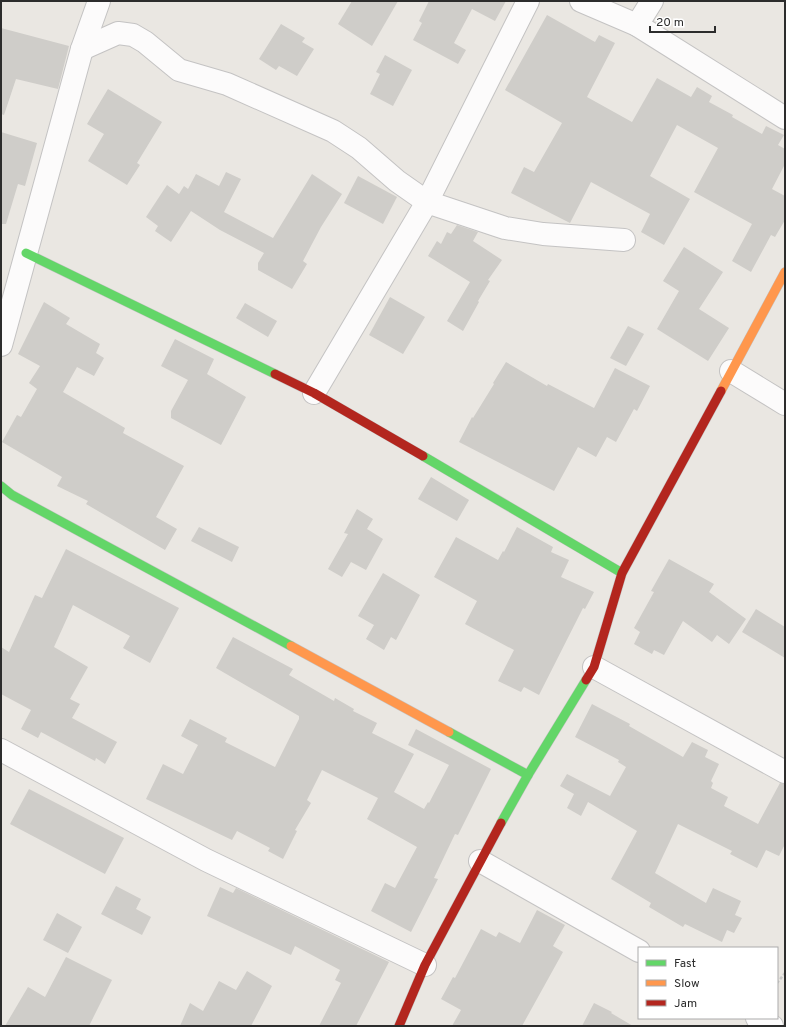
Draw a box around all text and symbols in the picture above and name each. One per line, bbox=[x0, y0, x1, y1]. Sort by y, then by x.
scale bar bbox=[650, 8, 715, 34]
text: 20 m bbox=[656, 15, 684, 31]
legend bbox=[638, 947, 778, 1019]
text: Fast bbox=[674, 956, 696, 972]
text: Slow bbox=[674, 976, 700, 992]
text: Jam bbox=[674, 996, 697, 1012]

